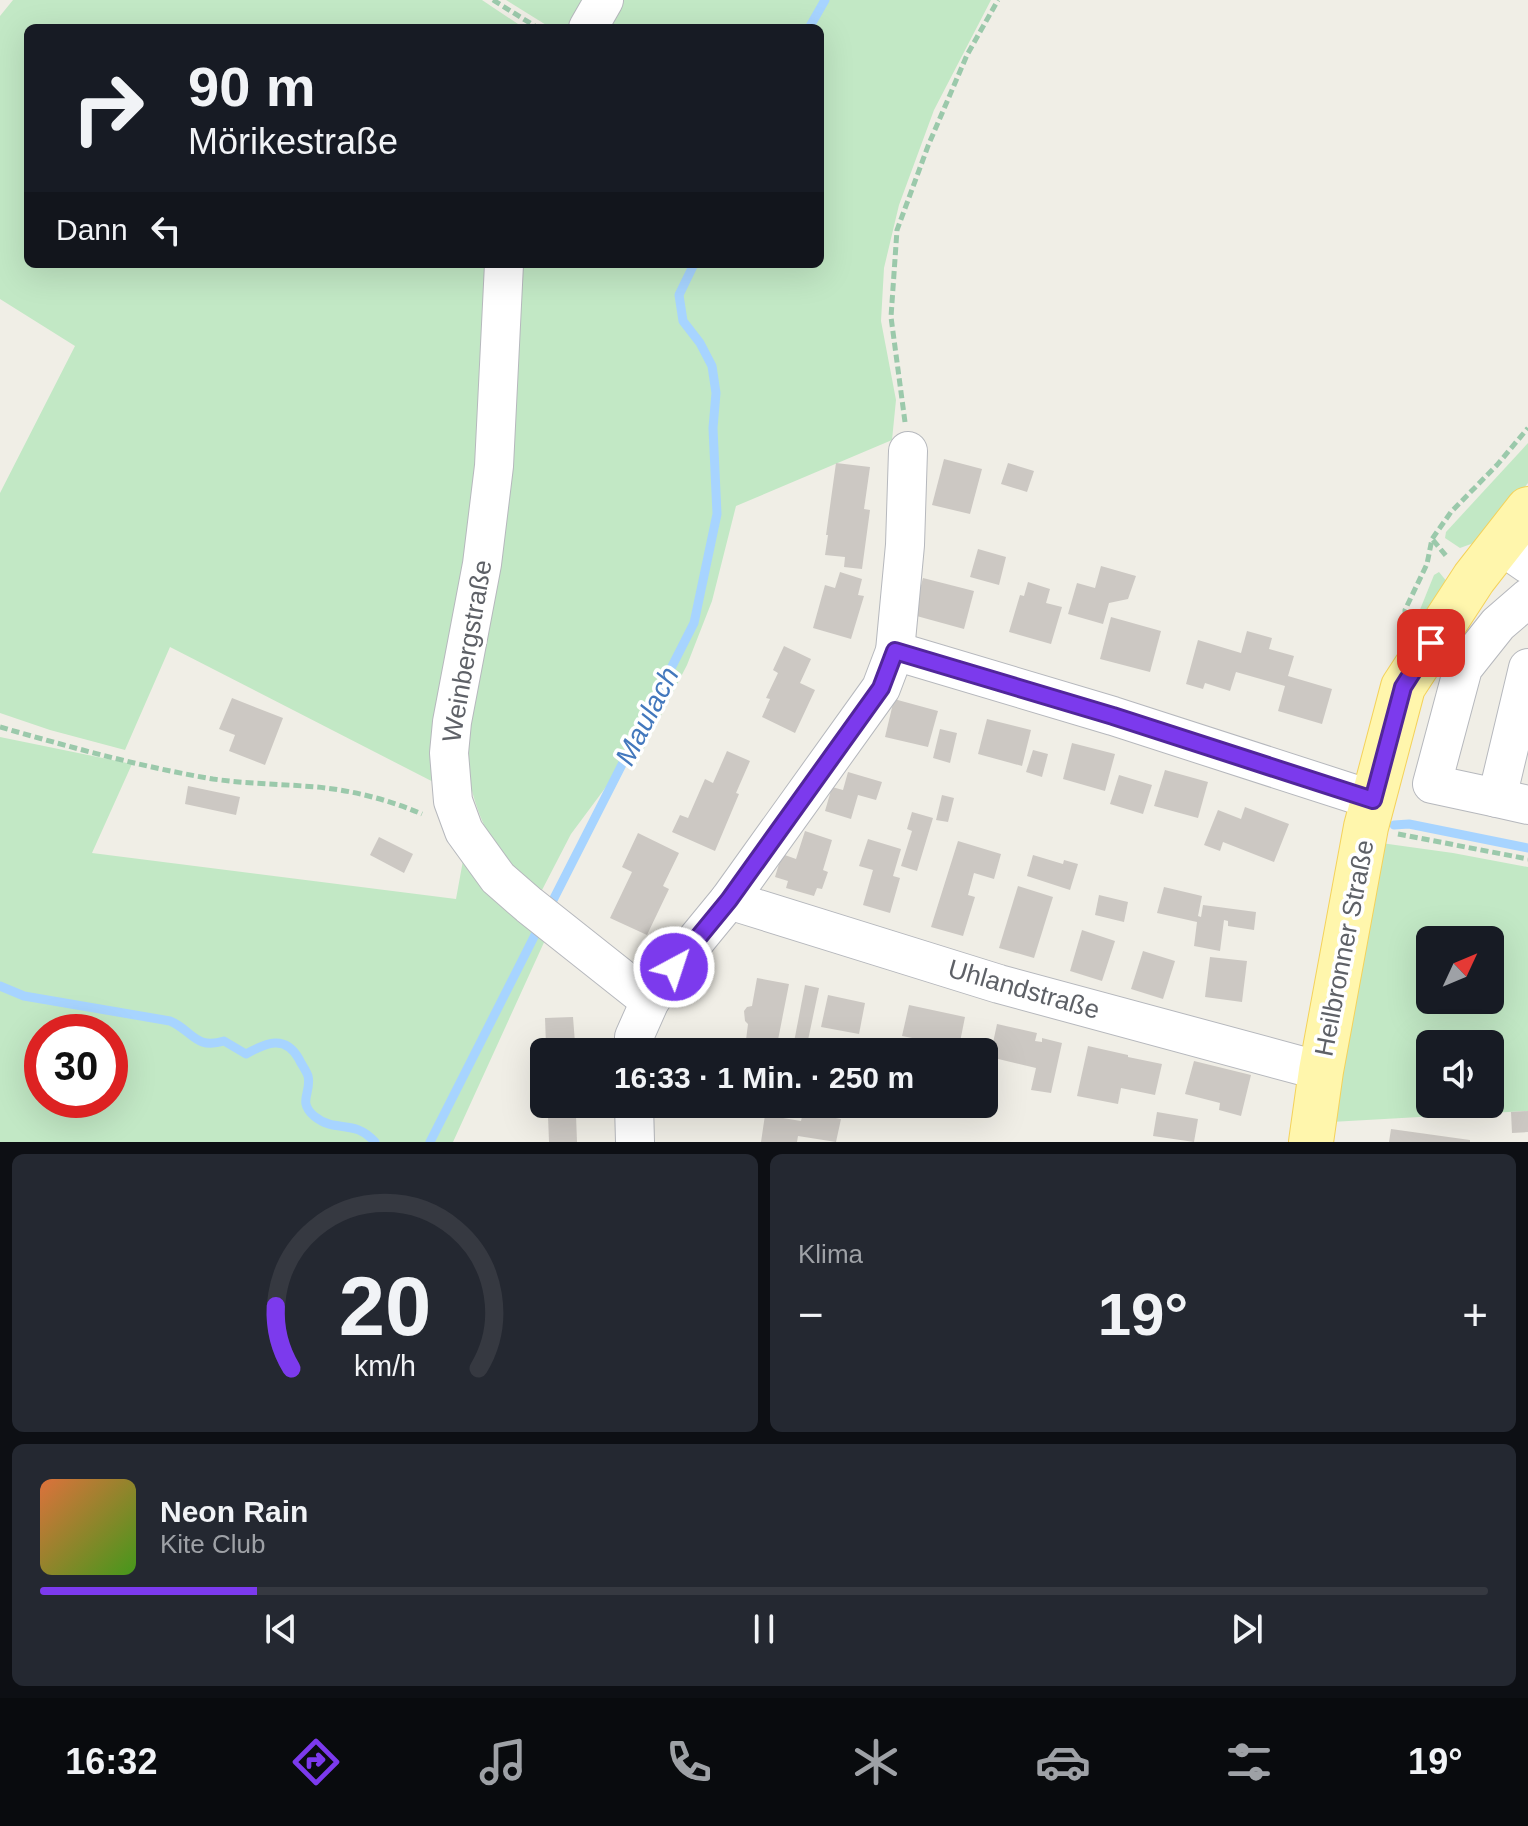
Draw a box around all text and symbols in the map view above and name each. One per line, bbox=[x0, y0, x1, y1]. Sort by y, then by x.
text: 90 m bbox=[188, 55, 316, 118]
icon: right bbox=[56, 56, 160, 160]
text: Mörikestraße bbox=[188, 121, 398, 162]
icon: left bbox=[144, 208, 188, 252]
text: Dann bbox=[56, 213, 128, 246]
street label: Weinbergstraße bbox=[436, 558, 498, 744]
pin bbox=[1397, 609, 1465, 677]
icon: arrive bbox=[1409, 621, 1453, 665]
water label: Maulach bbox=[609, 662, 685, 770]
street label: Heilbronner Straße bbox=[1308, 837, 1380, 1059]
position arrow bbox=[632, 925, 716, 1009]
north arrow bbox=[1416, 926, 1504, 1014]
map controls bbox=[1416, 926, 1504, 1118]
street label: Uhlandstraße bbox=[945, 953, 1103, 1025]
speed limit sign: 30 bbox=[24, 1014, 128, 1118]
button: sound bbox=[1416, 1030, 1504, 1118]
text: 16:33 · 1 Min. · 250 m bbox=[614, 1061, 914, 1094]
text: Klima bbox=[798, 1239, 863, 1269]
text: 20 bbox=[339, 1260, 431, 1353]
text: 19° bbox=[1098, 1281, 1188, 1348]
text: − bbox=[798, 1290, 824, 1339]
text: + bbox=[1462, 1290, 1488, 1339]
text: km/h bbox=[354, 1350, 416, 1382]
text: Neon Rain bbox=[160, 1495, 308, 1528]
text: Kite Club bbox=[160, 1529, 266, 1559]
icon: previous bbox=[259, 1607, 303, 1651]
icon: pause bbox=[742, 1607, 786, 1651]
icon: next bbox=[1225, 1607, 1269, 1651]
icon: directions bbox=[288, 1734, 344, 1790]
icon: music bbox=[475, 1734, 531, 1790]
icon: phone bbox=[661, 1734, 717, 1790]
icon: climate bbox=[848, 1734, 904, 1790]
icon: car bbox=[1035, 1734, 1091, 1790]
icon: filters bbox=[1221, 1734, 1277, 1790]
text: 16:32 bbox=[65, 1741, 157, 1782]
text: 19° bbox=[1408, 1741, 1463, 1782]

